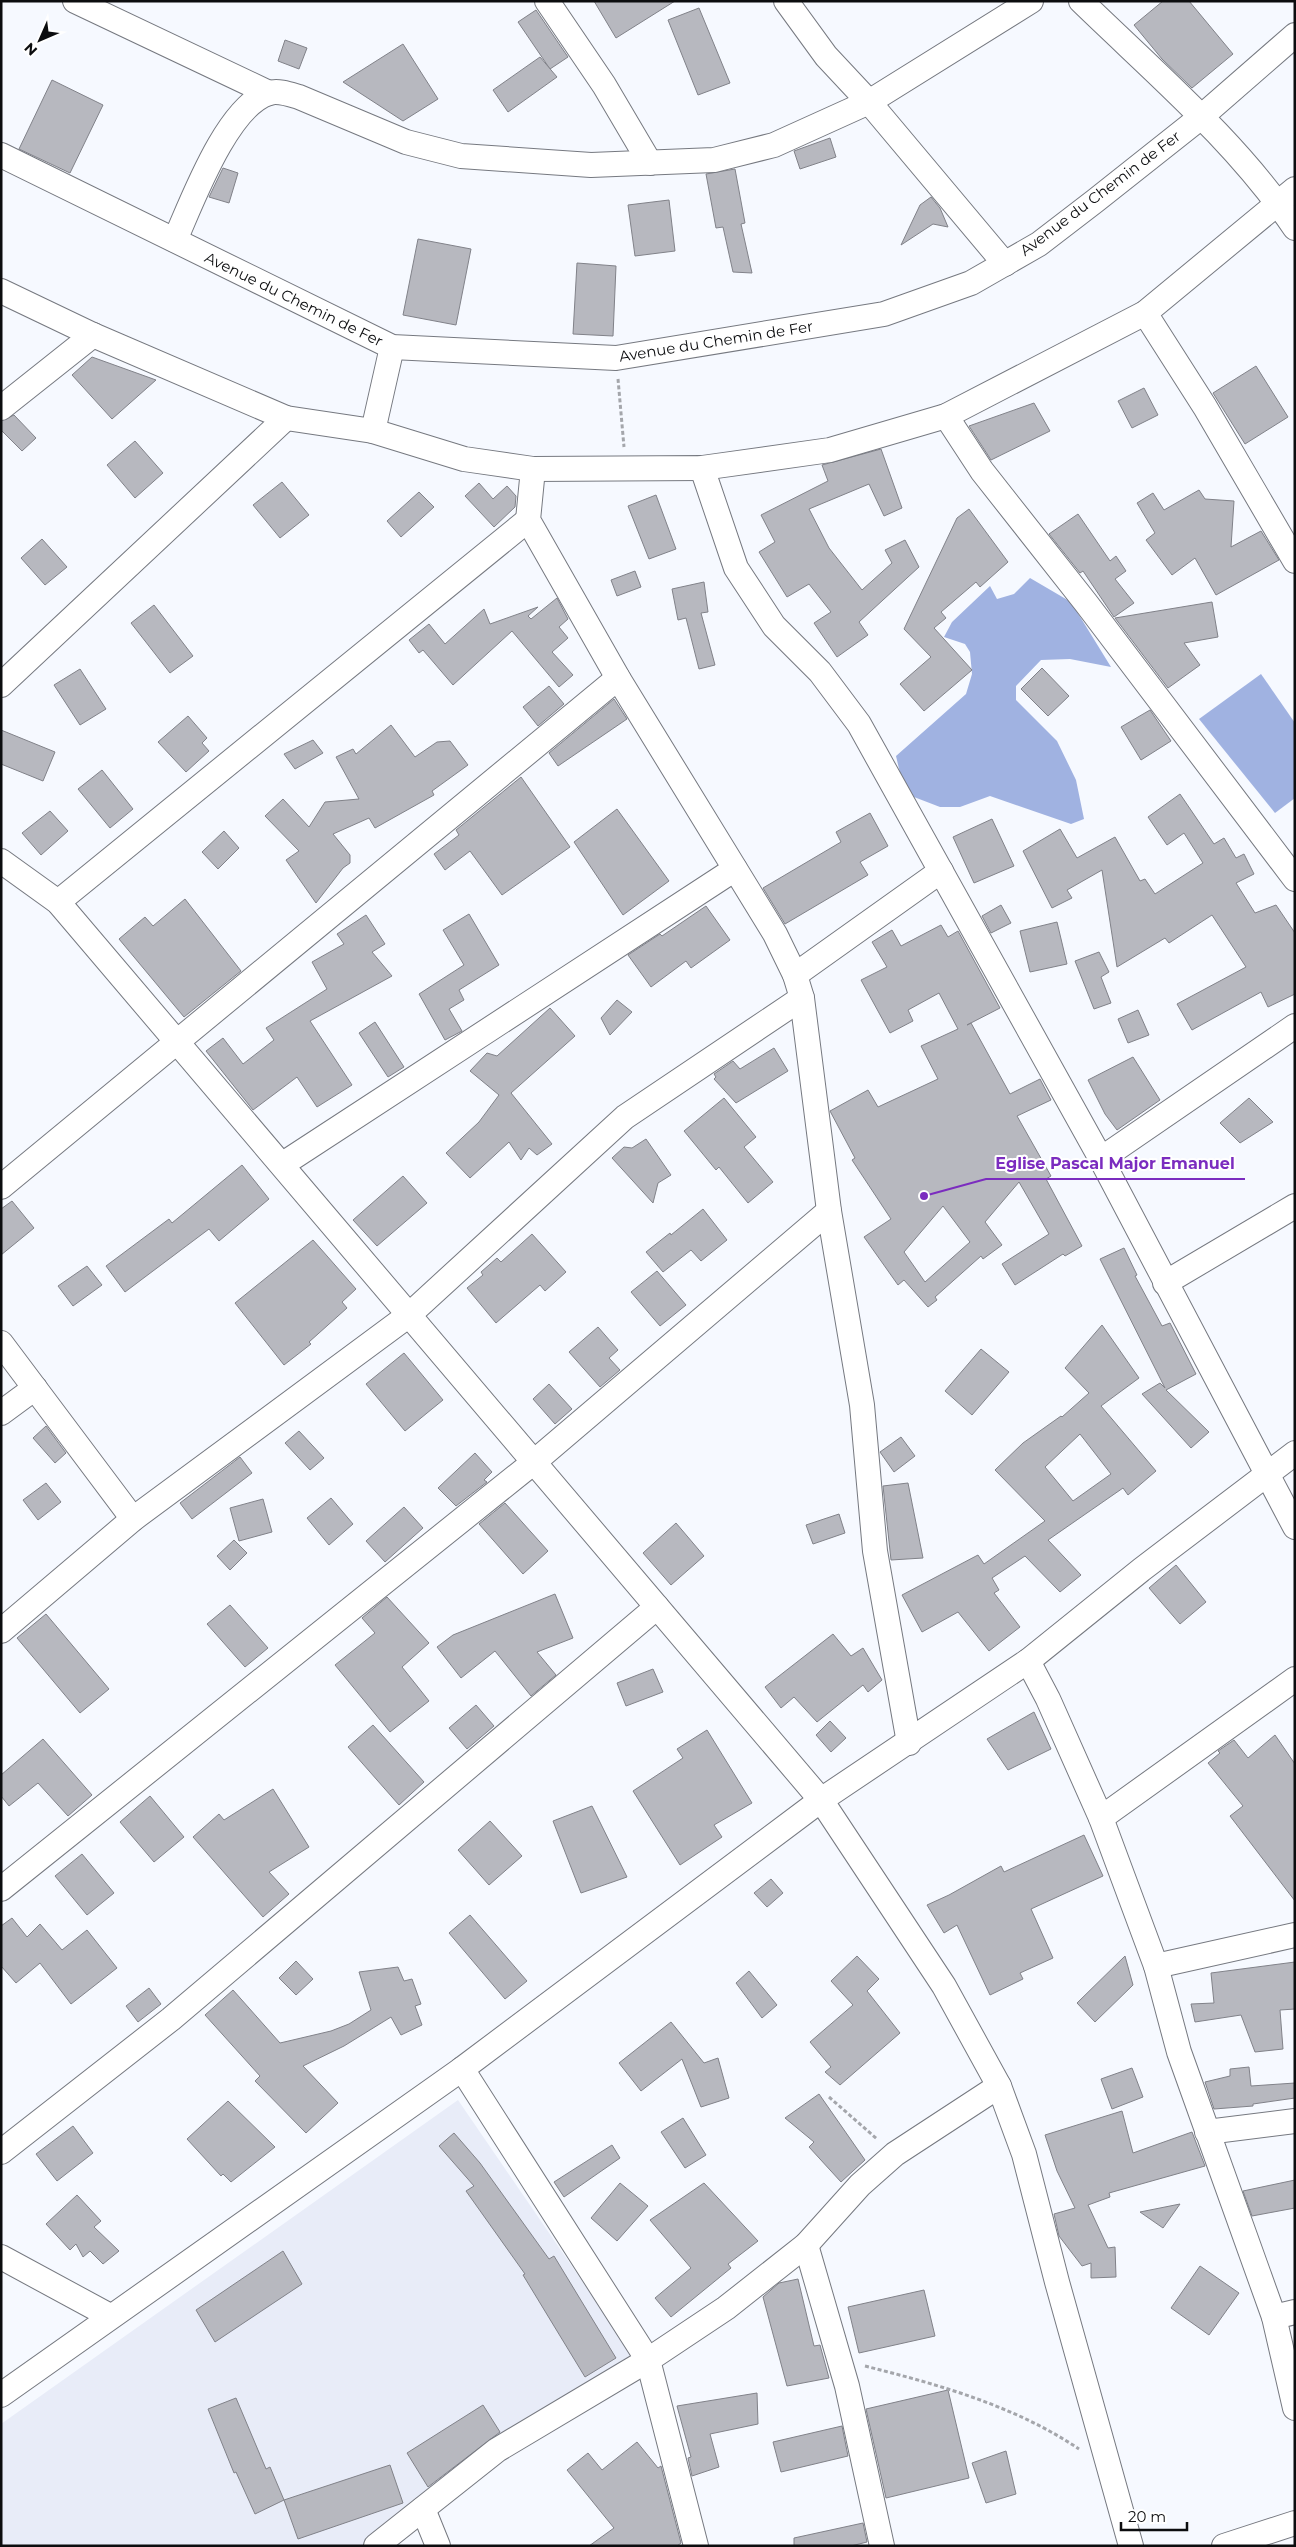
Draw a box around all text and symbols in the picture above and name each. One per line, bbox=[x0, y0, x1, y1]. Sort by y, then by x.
north arrow bbox=[15, 15, 65, 65]
text: N bbox=[20, 39, 41, 60]
street label: Avenue du Chemin de Fer bbox=[1016, 126, 1184, 260]
street label: Avenue du Chemin de Fer bbox=[202, 247, 386, 351]
street label: Avenue du Chemin de Fer bbox=[618, 316, 814, 366]
callout: Eglise Pascal Major Emanuel bbox=[986, 1148, 1245, 1179]
text: Eglise Pascal Major Emanuel bbox=[995, 1154, 1235, 1173]
scale bar bbox=[1121, 2500, 1187, 2532]
text: 20 m bbox=[1128, 2507, 1166, 2526]

